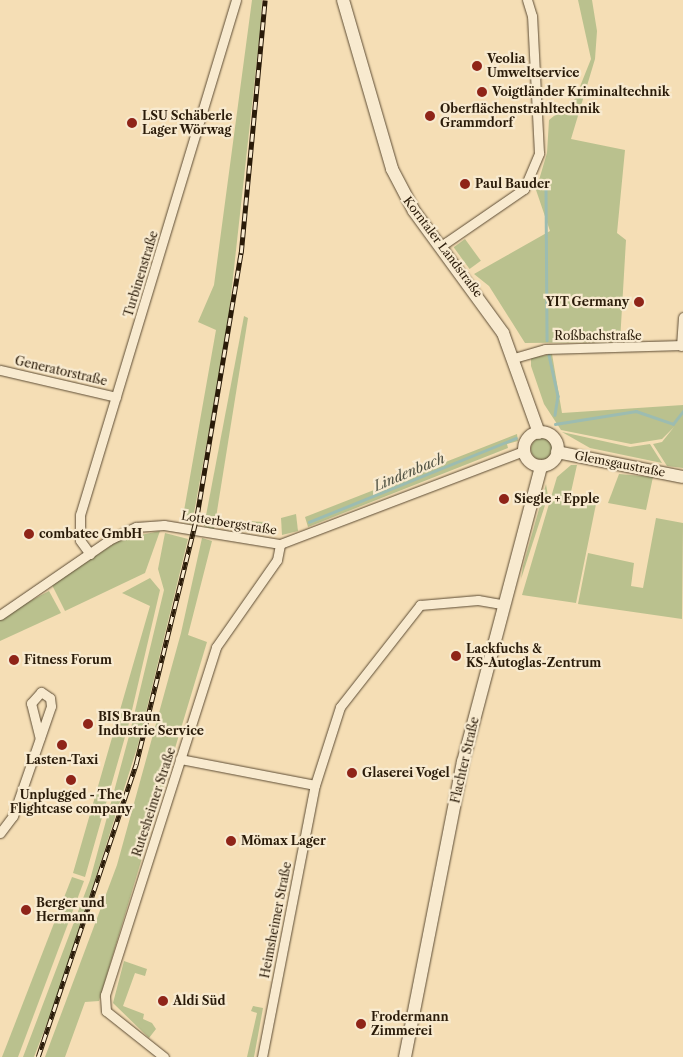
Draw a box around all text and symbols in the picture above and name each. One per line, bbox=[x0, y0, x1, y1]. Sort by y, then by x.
place label: Veolia Umweltservice bbox=[487, 52, 579, 80]
marker: Veolia Umweltservice bbox=[471, 60, 483, 72]
place label: Voigtländer Kriminaltechnik bbox=[492, 85, 670, 99]
marker: Voigtländer Kriminaltechnik bbox=[476, 86, 488, 98]
place label: Oberflächenstrahltechnik Grammdorf bbox=[440, 102, 600, 130]
place label: LSU Schäberle Lager Wörwag bbox=[142, 109, 232, 137]
marker: Oberflächenstrahltechnik Grammdorf bbox=[424, 110, 436, 122]
marker: LSU Schäberle Lager Wörwag bbox=[126, 117, 138, 129]
place label: Paul Bauder bbox=[475, 177, 550, 191]
marker: Paul Bauder bbox=[459, 178, 471, 190]
street label: Korntaler Landstraße bbox=[400, 194, 486, 300]
street label: Turbinenstraße bbox=[121, 229, 161, 319]
place label: YIT Germany bbox=[545, 295, 629, 309]
marker: YIT Germany bbox=[633, 296, 645, 308]
street label: Roßbachstraße bbox=[554, 329, 642, 343]
street label: Generatorstraße bbox=[13, 353, 109, 389]
street label: Glemsgaustraße bbox=[573, 448, 667, 480]
water label: Lindenbach bbox=[371, 449, 447, 495]
place label: Siegle + Epple bbox=[514, 492, 599, 506]
marker: Siegle + Epple bbox=[498, 493, 510, 505]
street label: Lotterbergstraße bbox=[180, 508, 278, 538]
place label: combatec GmbH bbox=[39, 527, 142, 541]
marker: combatec GmbH bbox=[23, 528, 35, 540]
place label: Lackfuchs & KS-Autoglas-Zentrum bbox=[466, 642, 601, 670]
marker: Lackfuchs & KS-Autoglas-Zentrum bbox=[450, 650, 462, 662]
place label: Fitness Forum bbox=[24, 653, 112, 667]
marker: Fitness Forum bbox=[8, 654, 20, 666]
place label: BIS Braun Industrie Service bbox=[98, 710, 204, 738]
street label: Flachter Straße bbox=[448, 715, 482, 805]
marker: BIS Braun Industrie Service bbox=[82, 718, 94, 730]
marker: Lasten-Taxi bbox=[56, 739, 68, 751]
street label: Rutesheimer Straße bbox=[130, 745, 178, 859]
place label: Lasten-Taxi bbox=[26, 753, 98, 767]
place label: Glaserei Vogel bbox=[362, 766, 450, 780]
marker: Glaserei Vogel bbox=[346, 767, 358, 779]
marker: Unplugged - The Flightcase company bbox=[65, 774, 77, 786]
place label: Unplugged - The Flightcase company bbox=[10, 788, 132, 816]
place label: Mömax Lager bbox=[241, 834, 326, 848]
marker: Mömax Lager bbox=[225, 835, 237, 847]
street label: Heimsheimer Straße bbox=[258, 860, 294, 980]
place label: Berger und Hermann bbox=[36, 896, 105, 924]
marker: Berger und Hermann bbox=[20, 904, 32, 916]
place label: Aldi Süd bbox=[173, 994, 225, 1008]
marker: Aldi Süd bbox=[157, 995, 169, 1007]
place label: Frodermann Zimmerei bbox=[371, 1010, 449, 1038]
marker: Frodermann Zimmerei bbox=[355, 1018, 367, 1030]

